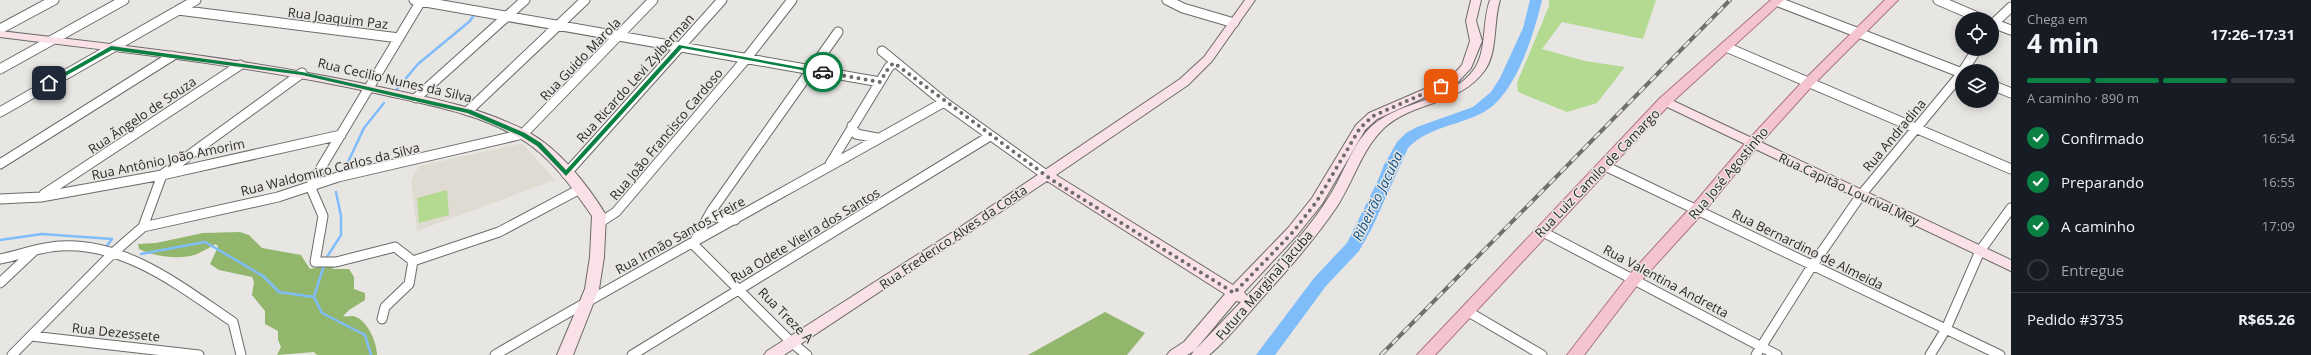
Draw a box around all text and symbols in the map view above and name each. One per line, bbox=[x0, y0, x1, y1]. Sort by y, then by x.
street label: Rua Joaquim Paz bbox=[287, 3, 389, 33]
street label: Rua Ricardo Levi Zylberman bbox=[572, 10, 698, 146]
text: Chega em bbox=[2027, 10, 2087, 28]
map controls bbox=[1955, 12, 1999, 108]
button: locate bbox=[1955, 12, 1999, 56]
street label: Rua Guido Marola bbox=[536, 14, 624, 104]
text: 17:26–17:31 bbox=[2210, 24, 2295, 44]
text: 4 min bbox=[2027, 25, 2099, 61]
courier bbox=[803, 52, 843, 92]
street label: Rua Cecilio Nunes da Silva bbox=[316, 53, 474, 107]
icon: car bbox=[812, 61, 834, 83]
street label: Rua João Francisco Cardoso bbox=[605, 64, 727, 204]
button: layers bbox=[1955, 64, 1999, 108]
pin bbox=[32, 66, 66, 100]
pin bbox=[1424, 69, 1458, 103]
icon: home bbox=[38, 72, 60, 94]
street label: Rua Ãngelo de Souza bbox=[85, 72, 199, 158]
icon: bag bbox=[1430, 75, 1452, 97]
text: A caminho · 890 m bbox=[2027, 89, 2139, 107]
street label: Rua Andradina bbox=[1858, 95, 1930, 175]
street label: Rua Luiz Camilo de Camargo bbox=[1531, 104, 1664, 241]
street label: Rua José Agostinho bbox=[1684, 123, 1772, 223]
icon: check bbox=[2027, 127, 2049, 149]
text: Confirmado bbox=[2061, 128, 2144, 148]
text: 16:54 bbox=[2262, 129, 2295, 147]
street label: Rua Antônio João Amorim bbox=[90, 134, 246, 184]
street label: Rua Waldomiro Carlos da Silva bbox=[239, 138, 421, 200]
water label: Ribeirão Jacuba bbox=[1347, 148, 1407, 244]
street label: Rua Capitão Lourival Mey bbox=[1776, 148, 1923, 230]
icon: check bbox=[2027, 171, 2049, 193]
text: Preparando bbox=[2061, 172, 2144, 192]
text: 16:55 bbox=[2262, 173, 2295, 191]
street label: Rua Frederico Alves da Costa bbox=[876, 181, 1030, 293]
street label: Rua Odete Vieira dos Santos bbox=[727, 183, 883, 287]
street label: Rua Irmão Santos Freire bbox=[612, 192, 748, 278]
street label: Rua Bernardino de Almeida bbox=[1729, 204, 1887, 294]
icon: check bbox=[2027, 215, 2049, 237]
text: A caminho bbox=[2061, 216, 2135, 236]
text: 17:09 bbox=[2262, 217, 2295, 235]
street label: Futura Marginal Jacuba bbox=[1211, 226, 1317, 344]
street label: Rua Valentina Andretta bbox=[1600, 240, 1732, 322]
text: Entregue bbox=[2061, 260, 2124, 280]
street label: Rua Treze A bbox=[754, 283, 818, 347]
text: Pedido #3735 bbox=[2027, 309, 2124, 329]
text: R$65.26 bbox=[2238, 309, 2295, 329]
street label: Rua Dezessete bbox=[71, 318, 161, 346]

